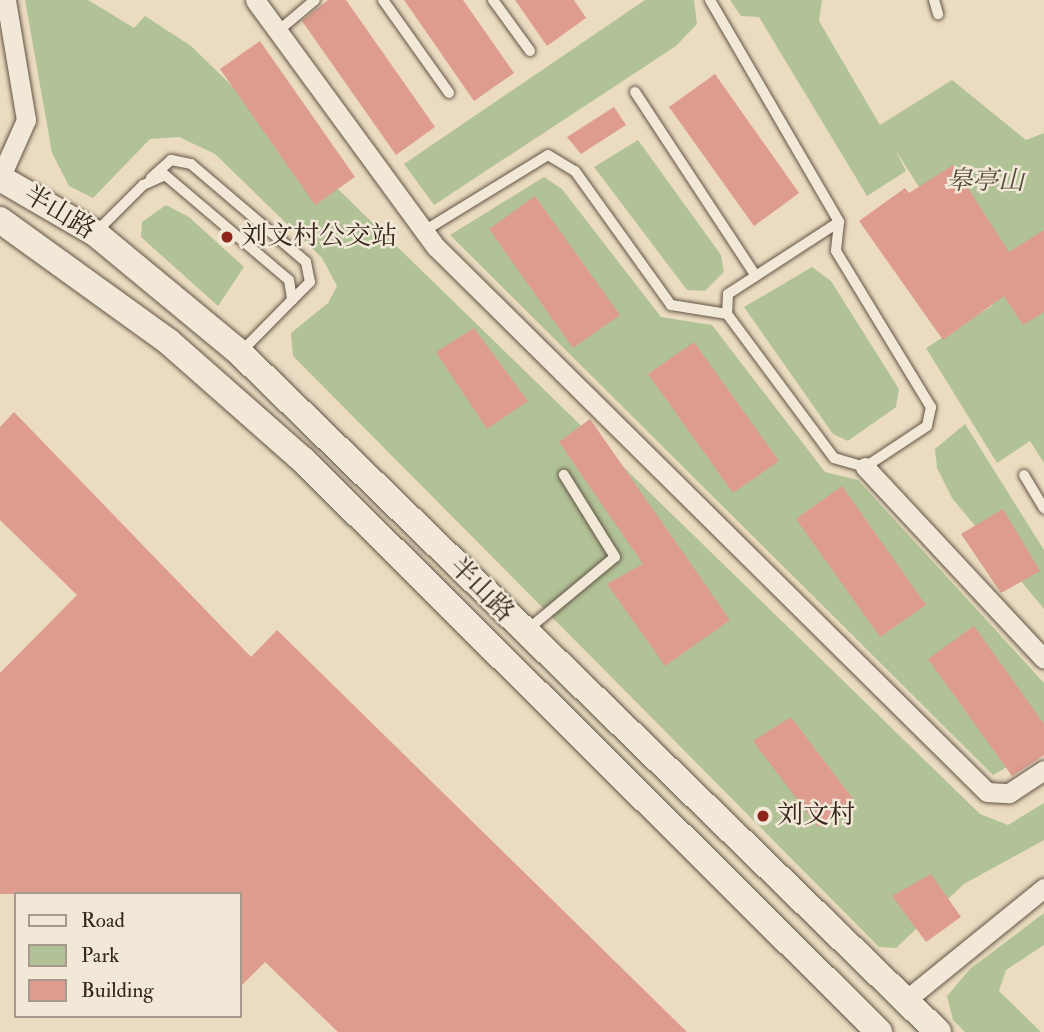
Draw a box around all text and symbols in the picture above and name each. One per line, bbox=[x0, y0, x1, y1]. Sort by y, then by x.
park label: 皋亭山 bbox=[946, 166, 1024, 198]
street label: 半山路 bbox=[18, 180, 100, 246]
place label: 刘文村公交站 bbox=[241, 221, 397, 253]
marker: 刘文村公交站 bbox=[219, 229, 235, 245]
street label: 半山路 bbox=[442, 551, 520, 629]
place label: 刘文村 bbox=[777, 800, 855, 832]
marker: 刘文村 bbox=[755, 808, 771, 824]
legend bbox=[14, 892, 242, 1018]
text: Road bbox=[81, 907, 125, 934]
text: Park bbox=[81, 942, 119, 969]
text: Building bbox=[81, 977, 154, 1004]

